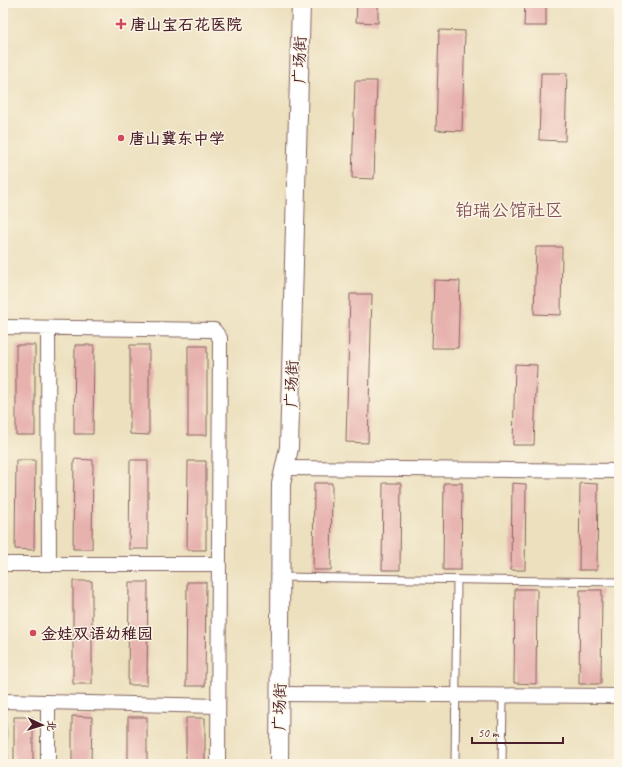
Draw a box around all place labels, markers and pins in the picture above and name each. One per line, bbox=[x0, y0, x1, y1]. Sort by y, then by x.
place label: 唐山宝石花医院 bbox=[130, 15, 242, 35]
marker: 唐山宝石花医院 bbox=[115, 18, 127, 30]
place label: 唐山冀东中学 bbox=[129, 129, 225, 149]
marker: 唐山冀东中学 bbox=[116, 133, 126, 143]
place label: 金娃双语幼稚园 bbox=[41, 624, 153, 644]
marker: 金娃双语幼稚园 bbox=[28, 628, 38, 638]

